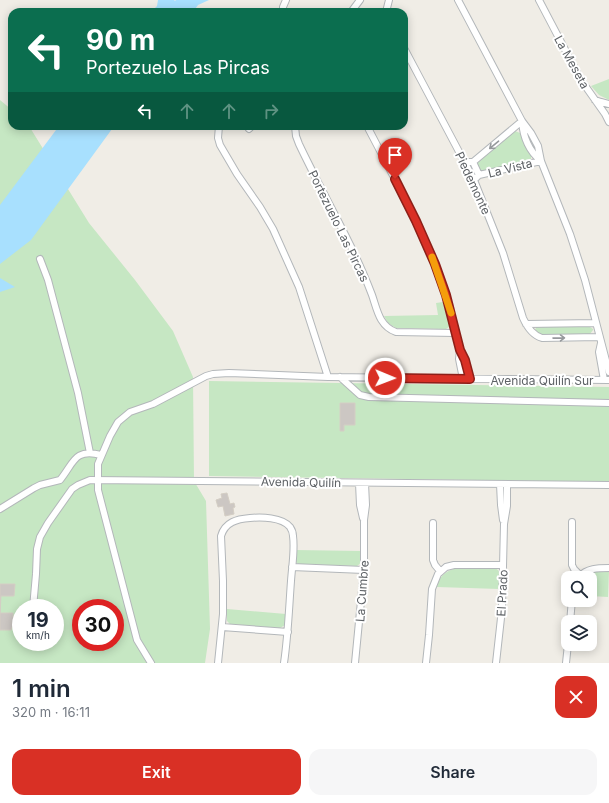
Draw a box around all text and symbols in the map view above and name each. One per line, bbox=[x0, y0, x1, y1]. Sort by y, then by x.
text: 90 m bbox=[86, 23, 155, 57]
icon: left bbox=[20, 24, 72, 76]
street label: La Meseta bbox=[551, 33, 593, 91]
text: Portezuelo Las Pircas bbox=[86, 57, 270, 78]
icon: left bbox=[134, 100, 156, 122]
icon: ahead bbox=[176, 100, 198, 122]
icon: ahead bbox=[218, 100, 240, 122]
icon: right bbox=[260, 100, 282, 122]
pin bbox=[378, 138, 412, 179]
one-way arrow bbox=[489, 140, 499, 149]
icon: arrive bbox=[384, 144, 406, 166]
street label: Piedemonte bbox=[452, 149, 494, 217]
street label: La Vista bbox=[486, 155, 534, 181]
street label: Portezuelo Las Pircas bbox=[305, 168, 373, 284]
one-way arrow bbox=[552, 334, 565, 342]
position arrow bbox=[364, 357, 406, 399]
street label: Avenida Quilín Sur bbox=[490, 373, 594, 388]
street label: Avenida Quilín bbox=[261, 474, 341, 490]
street label: La Cumbre bbox=[352, 560, 372, 622]
street label: El Prado bbox=[493, 569, 511, 617]
map controls bbox=[561, 571, 597, 651]
button: search bbox=[561, 571, 597, 607]
speed limit sign: 30 bbox=[72, 599, 124, 651]
text: 19 bbox=[27, 608, 49, 632]
button: layers bbox=[561, 615, 597, 651]
text: km/h bbox=[26, 629, 50, 641]
text: 1 min bbox=[12, 674, 71, 703]
button: close bbox=[555, 676, 597, 718]
text: 320 m · 16:11 bbox=[12, 704, 90, 720]
button: Exit bbox=[12, 749, 301, 795]
button: Share bbox=[309, 749, 597, 795]

